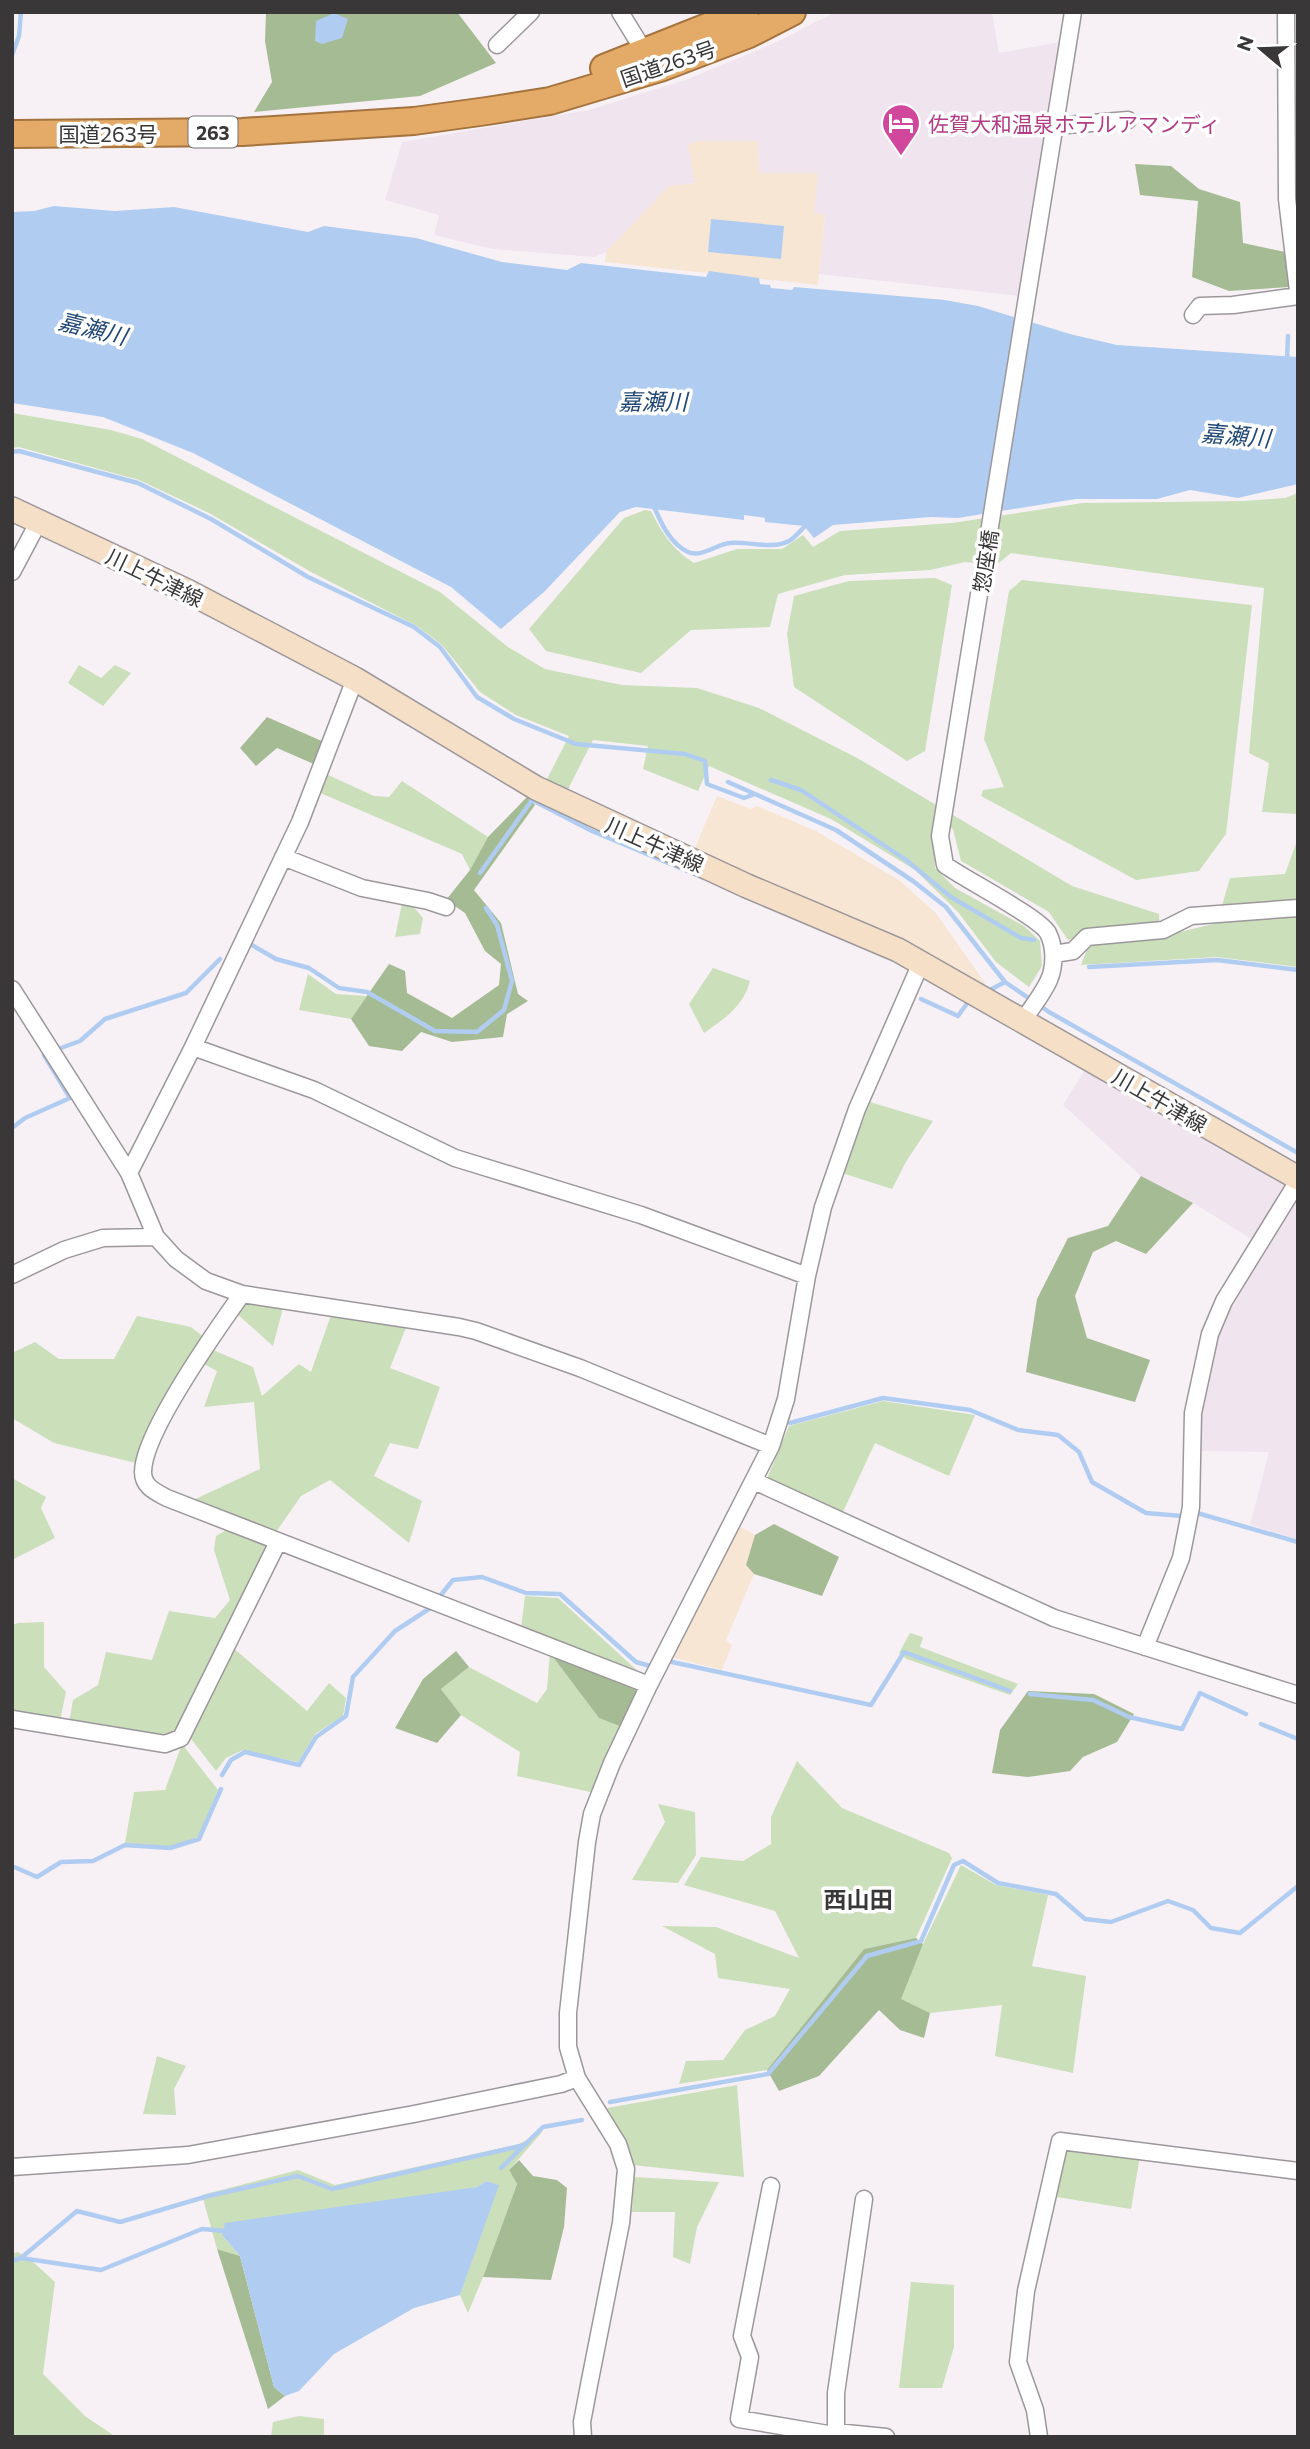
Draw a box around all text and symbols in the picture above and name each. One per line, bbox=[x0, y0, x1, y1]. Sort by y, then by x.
north arrow bbox=[1226, 14, 1296, 84]
text: N bbox=[1231, 33, 1258, 54]
street label: 国道263号 bbox=[617, 35, 719, 91]
hotel icon: 佐賀大和温泉ホテルアマンディ bbox=[880, 102, 922, 157]
place label: 佐賀大和温泉ホテルアマンディ bbox=[928, 111, 1221, 136]
road number: 263 bbox=[188, 116, 238, 148]
street label: 国道263号 bbox=[58, 121, 158, 146]
water label: 嘉瀬川 bbox=[56, 306, 133, 351]
water label: 嘉瀬川 bbox=[619, 387, 691, 415]
water label: 嘉瀬川 bbox=[1200, 418, 1275, 452]
street label: 惣座橋 bbox=[968, 528, 1002, 594]
street label: 川上牛津線 bbox=[102, 543, 208, 611]
street label: 川上牛津線 bbox=[602, 811, 708, 877]
street label: 川上牛津線 bbox=[1108, 1063, 1212, 1137]
district label: 西山田 bbox=[824, 1885, 893, 1913]

